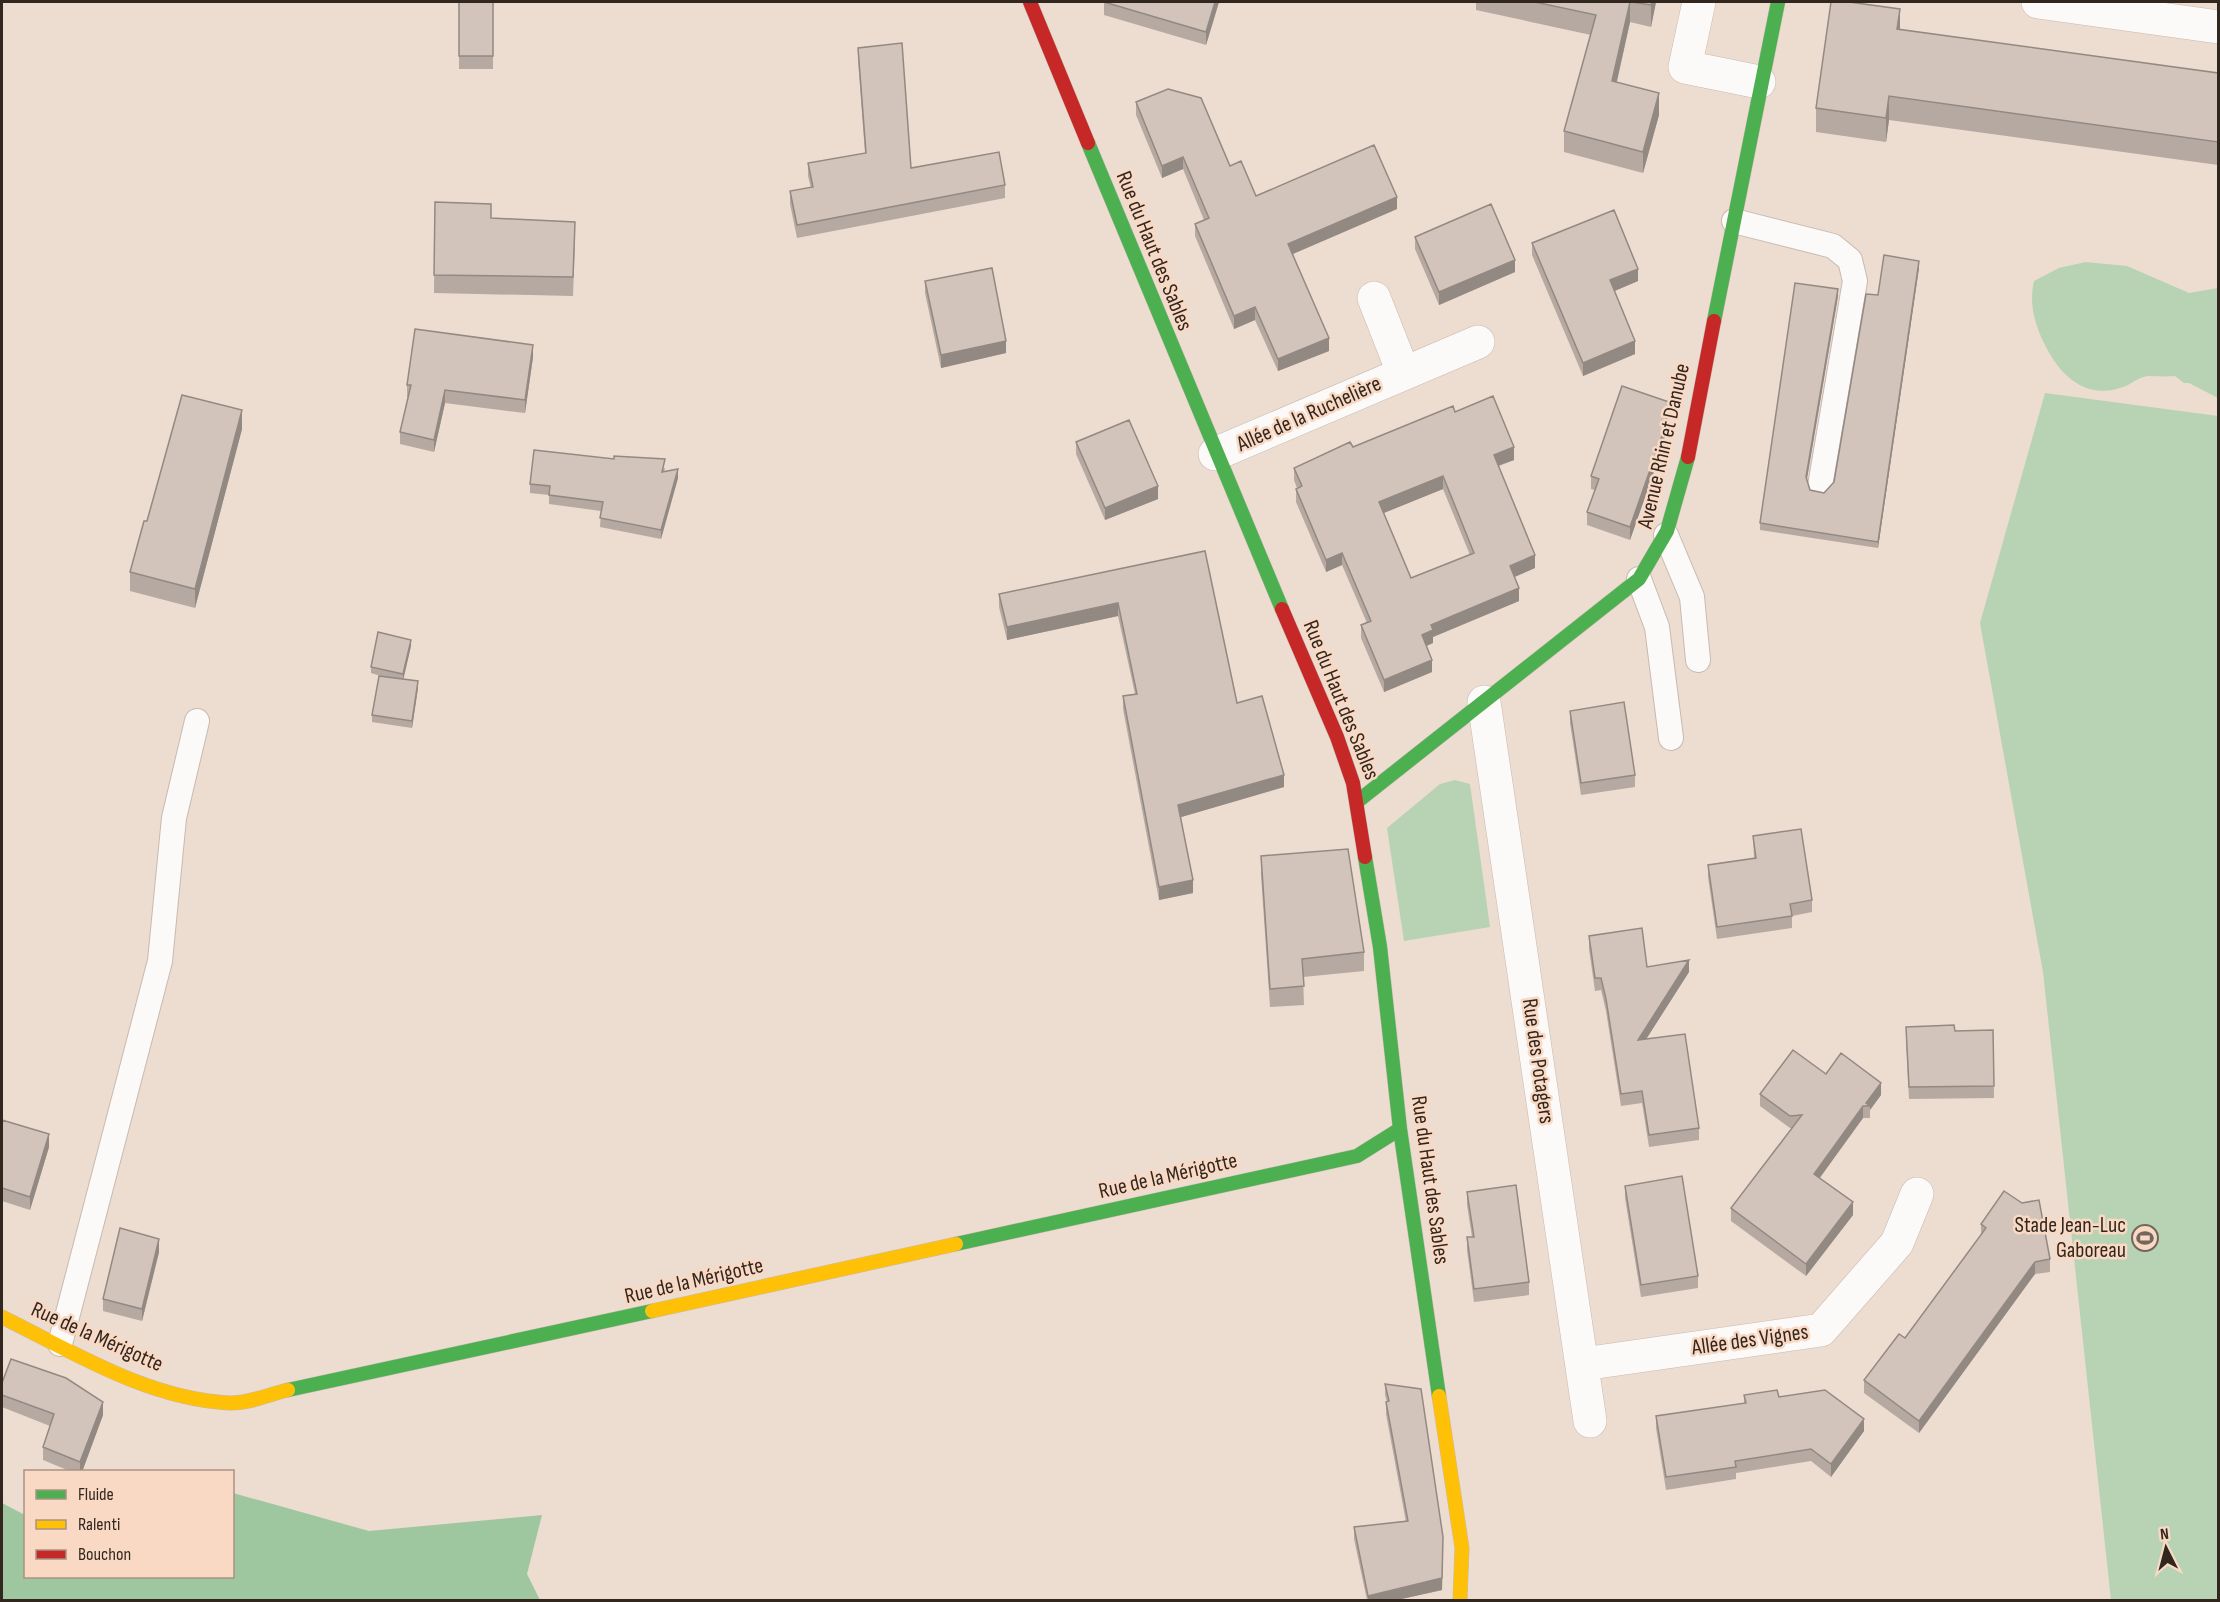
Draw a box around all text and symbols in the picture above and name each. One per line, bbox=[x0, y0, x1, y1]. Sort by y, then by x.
street label: Rue du Haut des Sables bbox=[1110, 167, 1198, 335]
street label: Avenue Rhin et Danube bbox=[1632, 361, 1696, 532]
street label: Allée de la Ruchelière bbox=[1232, 370, 1385, 458]
street label: Rue du Haut des Sables bbox=[1297, 616, 1385, 784]
street label: Rue des Potagers bbox=[1516, 997, 1560, 1125]
street label: Rue du Haut des Sables bbox=[1405, 1094, 1455, 1266]
street label: Rue de la Mérigotte bbox=[1096, 1147, 1240, 1205]
place label: Stade Jean-Luc Gaboreau bbox=[2015, 1212, 2126, 1264]
sports icon: Stade Jean-Luc Gaboreau bbox=[2130, 1223, 2160, 1253]
street label: Rue de la Mérigotte bbox=[622, 1252, 766, 1310]
street label: Rue de la Mérigotte bbox=[27, 1296, 167, 1378]
street label: Allée des Vignes bbox=[1689, 1318, 1810, 1362]
legend bbox=[24, 1470, 234, 1578]
text: Fluide bbox=[78, 1484, 114, 1505]
text: Ralenti bbox=[78, 1514, 120, 1535]
north arrow bbox=[2136, 1518, 2196, 1578]
text: N bbox=[2159, 1525, 2170, 1544]
text: Bouchon bbox=[78, 1544, 131, 1565]

